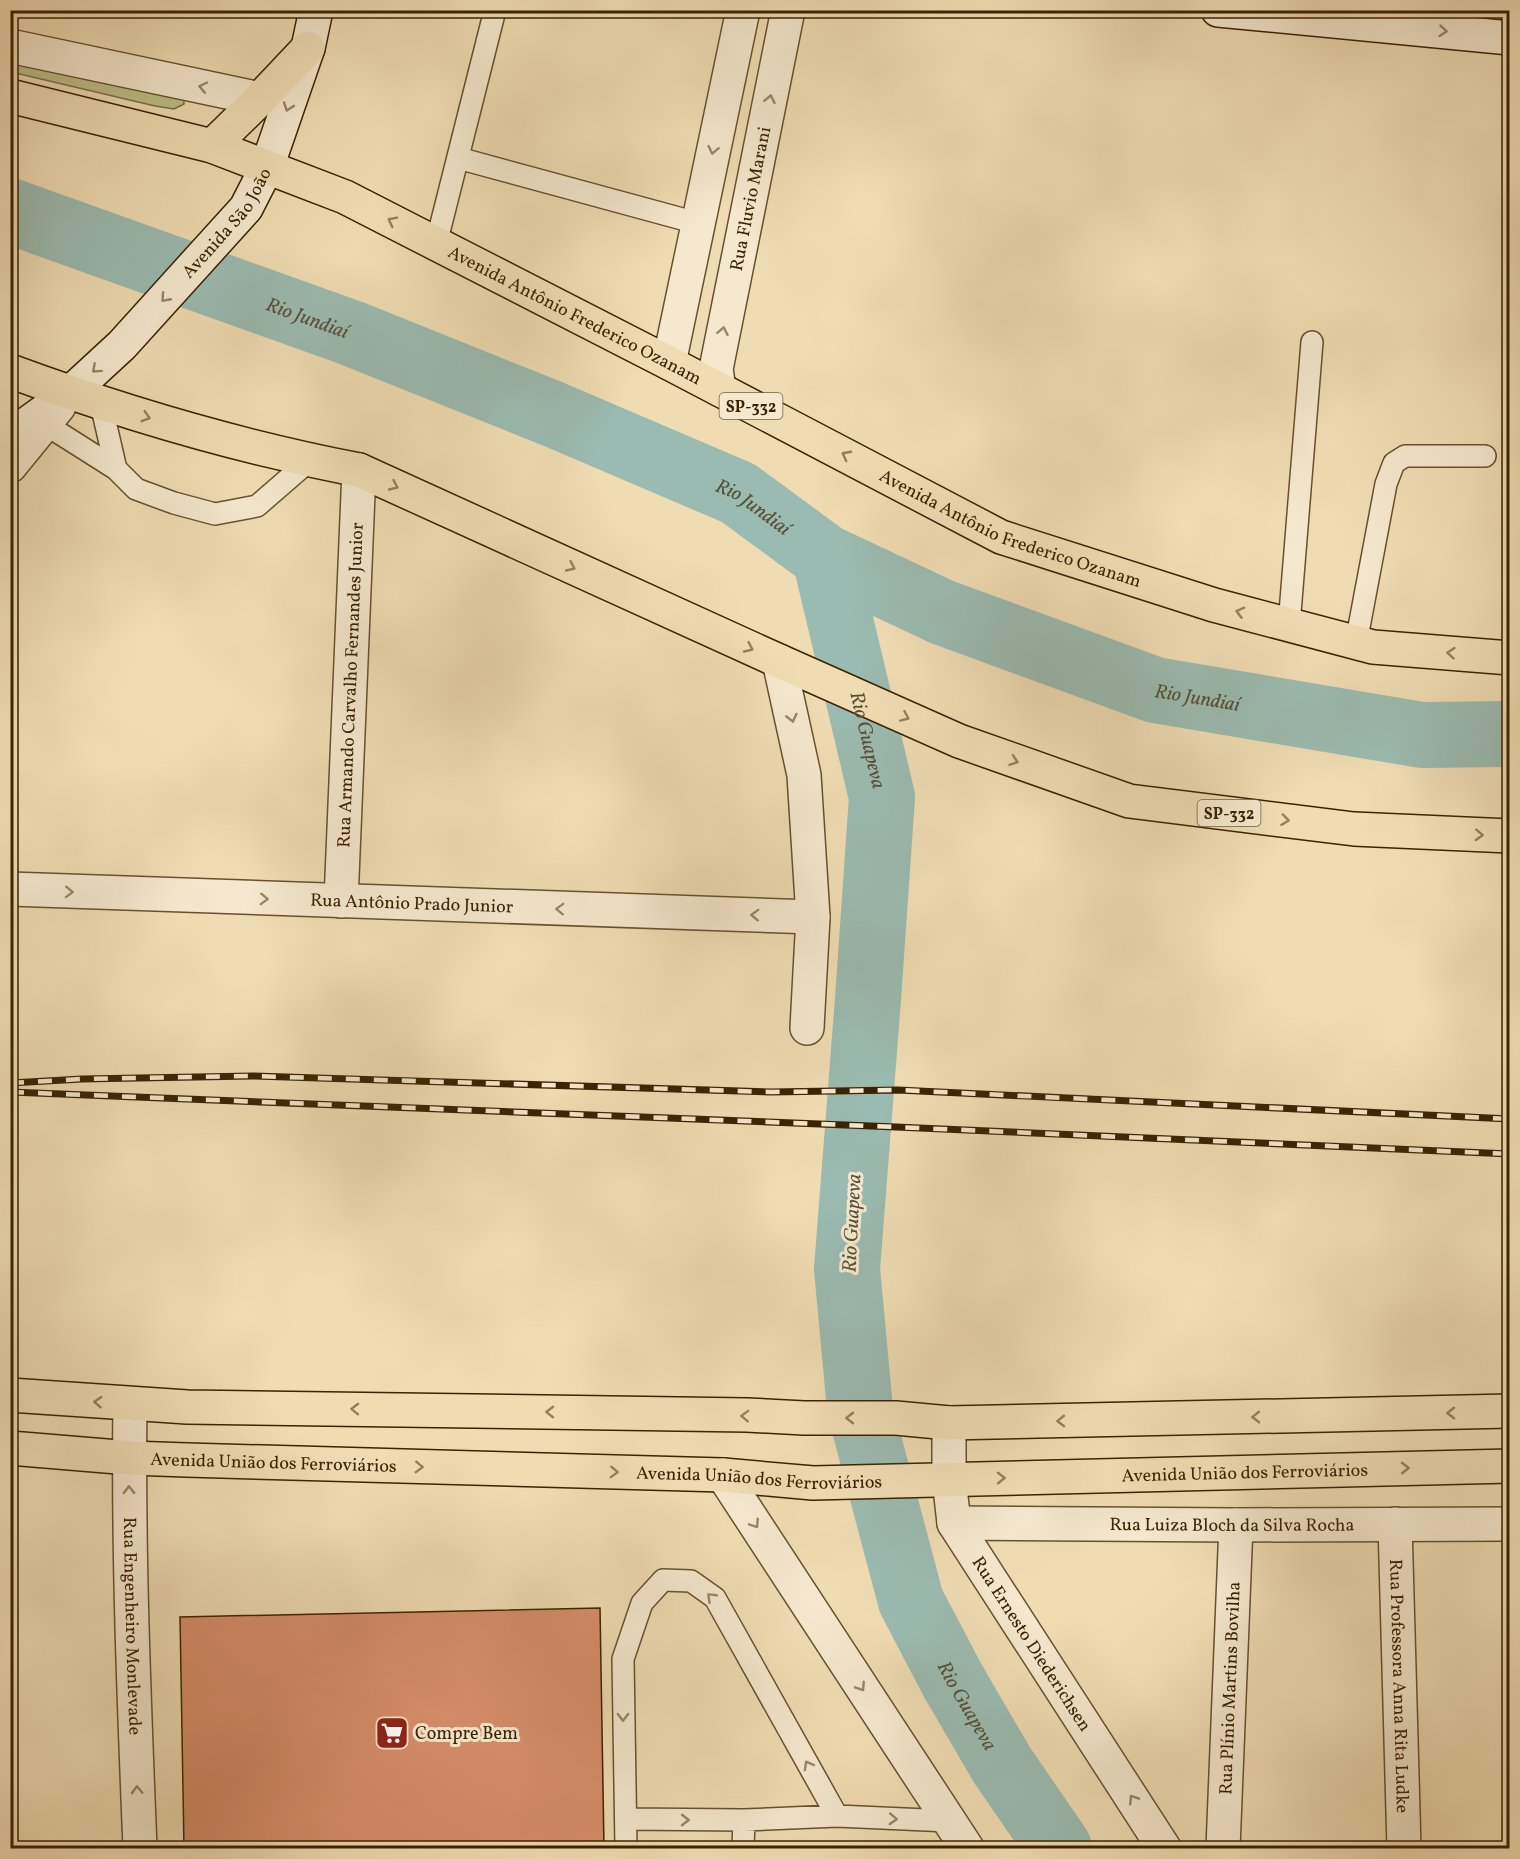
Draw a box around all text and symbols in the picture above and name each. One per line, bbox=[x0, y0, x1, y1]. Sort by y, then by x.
one-way arrow bbox=[1439, 24, 1448, 37]
one-way arrow bbox=[198, 81, 208, 94]
one-way arrow bbox=[763, 94, 776, 104]
one-way arrow bbox=[282, 101, 295, 112]
street label: Rua Fluvio Marani bbox=[725, 125, 778, 273]
one-way arrow bbox=[707, 145, 720, 155]
street label: Avenida São João bbox=[177, 164, 278, 285]
one-way arrow bbox=[388, 217, 399, 229]
street label: Avenida Antônio Frederico Ozanam bbox=[443, 241, 706, 392]
one-way arrow bbox=[161, 291, 172, 302]
water label: Rio Jundiaí bbox=[262, 292, 354, 348]
one-way arrow bbox=[716, 326, 729, 336]
one-way arrow bbox=[92, 362, 103, 373]
road number: SP-332 bbox=[720, 393, 783, 419]
one-way arrow bbox=[140, 410, 151, 423]
one-way arrow bbox=[841, 451, 852, 462]
street label: Avenida Antônio Frederico Ozanam bbox=[874, 464, 1144, 595]
water label: Rio Jundiaí bbox=[711, 473, 798, 544]
one-way arrow bbox=[387, 479, 398, 491]
street label: Rua Armando Carvalho Fernandes Junior bbox=[332, 522, 371, 848]
one-way arrow bbox=[565, 560, 576, 572]
one-way arrow bbox=[1235, 607, 1246, 619]
one-way arrow bbox=[742, 640, 753, 652]
one-way arrow bbox=[1447, 647, 1456, 660]
water label: Rio Jundiaí bbox=[1152, 678, 1244, 720]
water label: Rio Guapeva bbox=[841, 689, 892, 792]
one-way arrow bbox=[899, 710, 910, 722]
one-way arrow bbox=[784, 713, 797, 723]
one-way arrow bbox=[1008, 753, 1019, 766]
road number: SP-332 bbox=[1198, 800, 1260, 826]
one-way arrow bbox=[1280, 813, 1290, 826]
one-way arrow bbox=[1475, 828, 1484, 841]
one-way arrow bbox=[64, 885, 73, 898]
street label: Rua Antônio Prado Junior bbox=[310, 888, 514, 921]
one-way arrow bbox=[259, 892, 268, 905]
one-way arrow bbox=[555, 902, 564, 915]
one-way arrow bbox=[750, 909, 759, 921]
water label: Rio Guapeva bbox=[836, 1173, 870, 1273]
one-way arrow bbox=[93, 1395, 102, 1408]
one-way arrow bbox=[351, 1403, 360, 1415]
one-way arrow bbox=[546, 1406, 555, 1419]
one-way arrow bbox=[1447, 1406, 1456, 1419]
one-way arrow bbox=[741, 1409, 750, 1422]
one-way arrow bbox=[1252, 1410, 1261, 1423]
one-way arrow bbox=[846, 1412, 855, 1424]
one-way arrow bbox=[1057, 1415, 1066, 1427]
street label: Avenida União dos Ferroviários bbox=[150, 1448, 397, 1480]
street label: Avenida União dos Ferroviários bbox=[1121, 1458, 1368, 1489]
one-way arrow bbox=[414, 1460, 423, 1473]
street label: Avenida União dos Ferroviários bbox=[636, 1462, 882, 1497]
one-way arrow bbox=[1401, 1462, 1410, 1474]
one-way arrow bbox=[609, 1466, 618, 1478]
one-way arrow bbox=[996, 1471, 1005, 1484]
one-way arrow bbox=[123, 1486, 135, 1495]
street label: Rua Luiza Bloch da Silva Rocha bbox=[1109, 1513, 1355, 1539]
street label: Rua Engenheiro Monlevade bbox=[116, 1517, 147, 1736]
one-way arrow bbox=[747, 1518, 759, 1528]
street label: Rua Ernesto Diederichsen bbox=[965, 1552, 1097, 1737]
street label: Rua Professora Anna Rita Ludke bbox=[1382, 1558, 1414, 1813]
street label: Rua Plínio Martins Bovilha bbox=[1214, 1581, 1248, 1795]
one-way arrow bbox=[707, 1593, 717, 1604]
water label: Rio Guapeva bbox=[929, 1657, 1003, 1756]
one-way arrow bbox=[854, 1681, 865, 1692]
one-way arrow bbox=[617, 1713, 629, 1722]
supermarket icon: Compre Bem bbox=[374, 1715, 410, 1751]
place label: Compre Bem bbox=[415, 1722, 518, 1747]
one-way arrow bbox=[804, 1761, 815, 1771]
one-way arrow bbox=[131, 1786, 144, 1795]
one-way arrow bbox=[1128, 1795, 1140, 1805]
one-way arrow bbox=[888, 1812, 897, 1825]
one-way arrow bbox=[680, 1814, 689, 1826]

